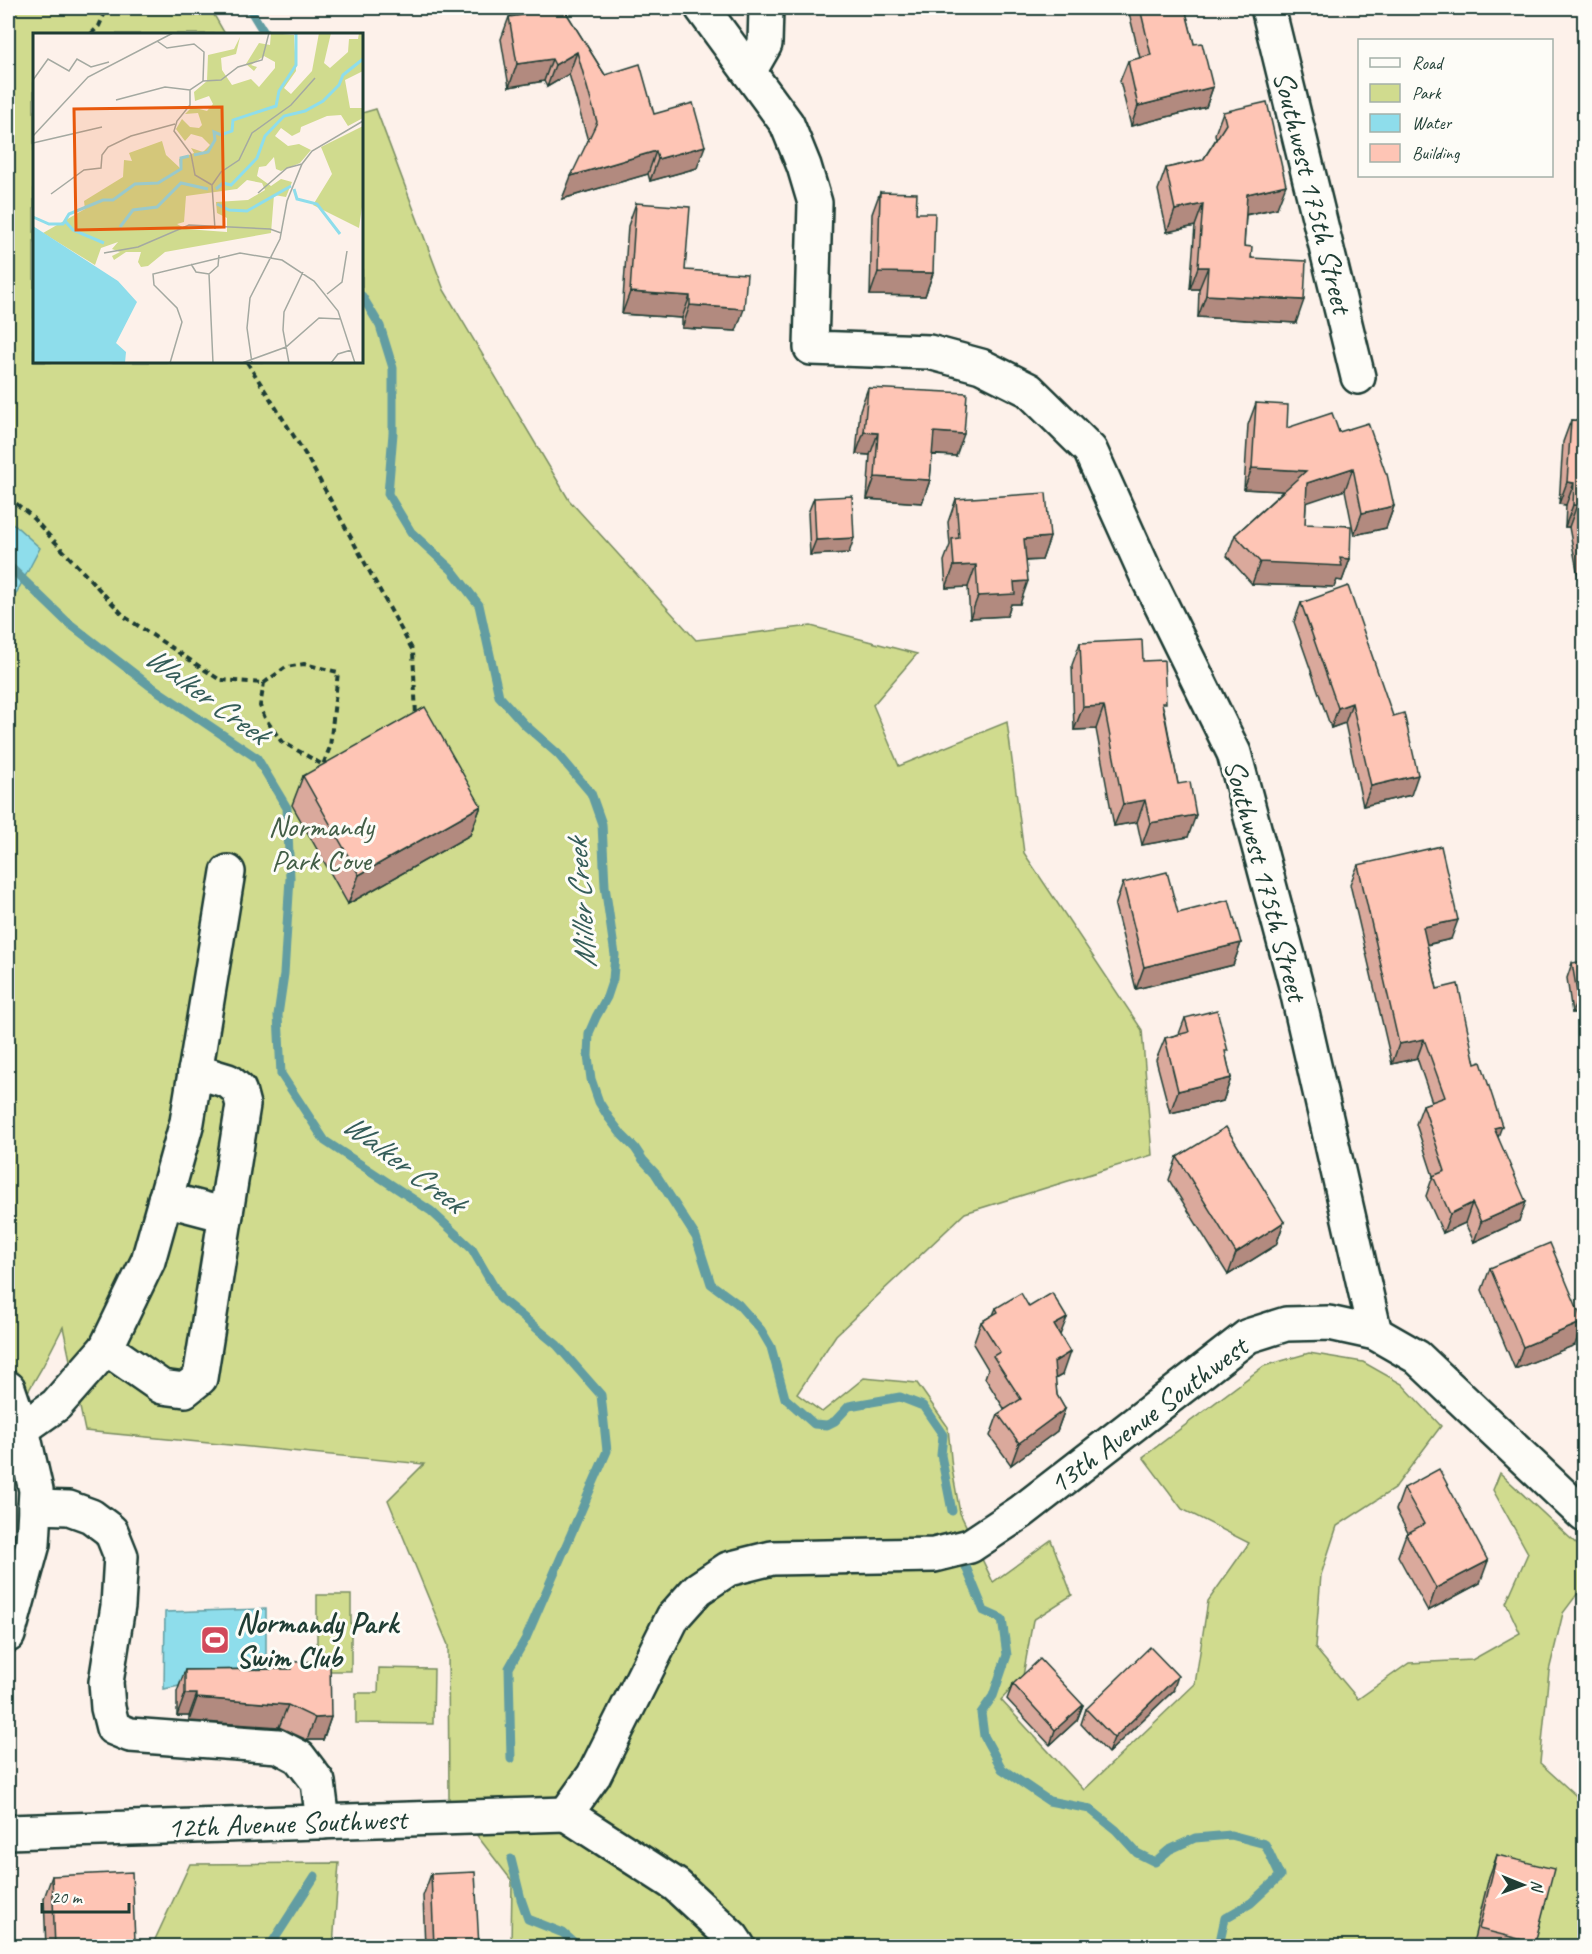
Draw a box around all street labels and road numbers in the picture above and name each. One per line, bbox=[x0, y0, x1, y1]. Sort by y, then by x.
street label: Southwest 175th Street bbox=[1265, 67, 1362, 320]
street label: Southwest 175th Street bbox=[1216, 755, 1317, 1008]
street label: 13th Avenue Southwest bbox=[1041, 1326, 1257, 1502]
street label: 12th Avenue Southwest bbox=[167, 1800, 410, 1846]

